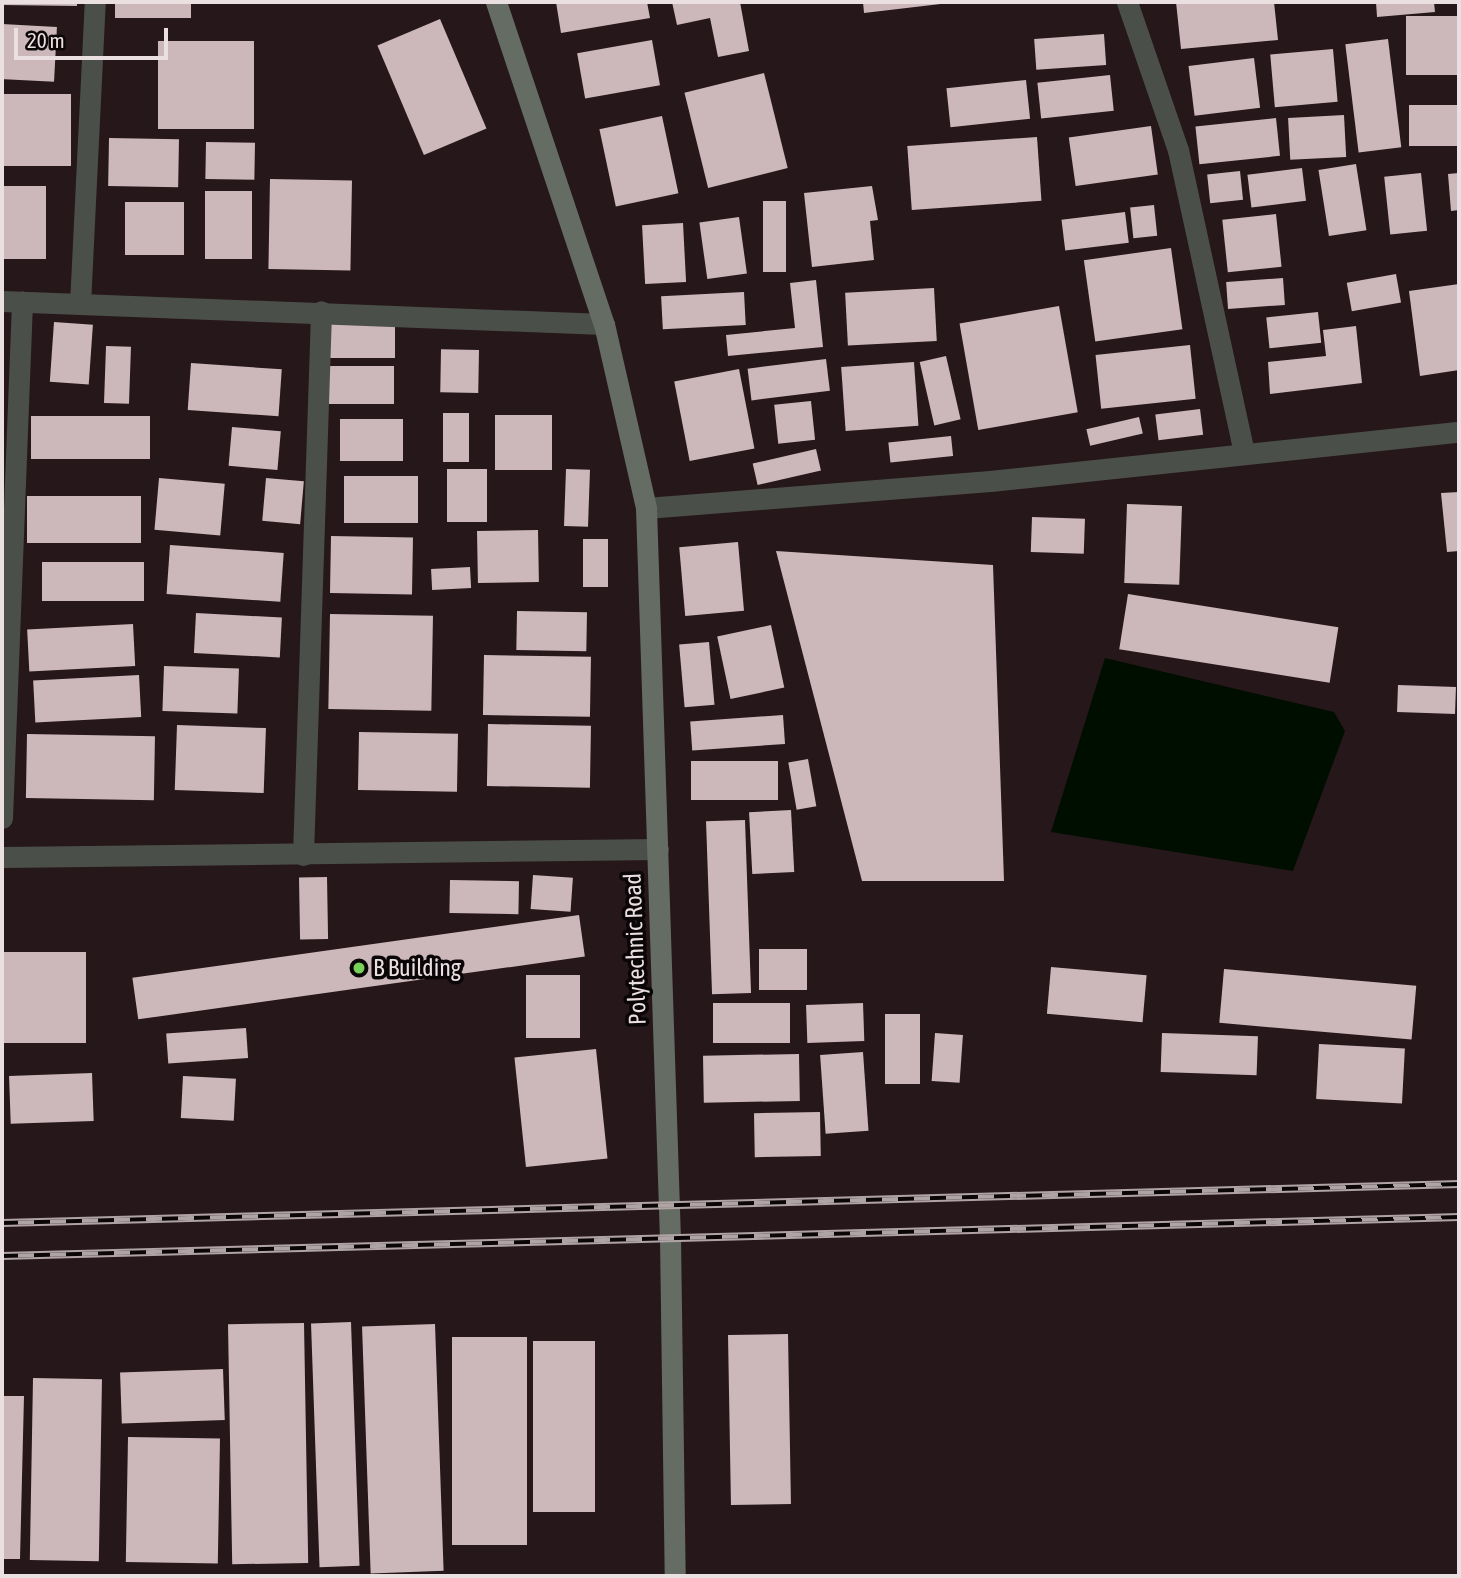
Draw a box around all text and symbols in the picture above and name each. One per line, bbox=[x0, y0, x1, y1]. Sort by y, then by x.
scale bar bbox=[18, 14, 172, 58]
text: 20 m bbox=[27, 28, 65, 52]
street label: Polytechnic Road bbox=[618, 873, 652, 1025]
place label: B Building bbox=[373, 954, 461, 982]
marker: B Building bbox=[351, 960, 367, 976]

